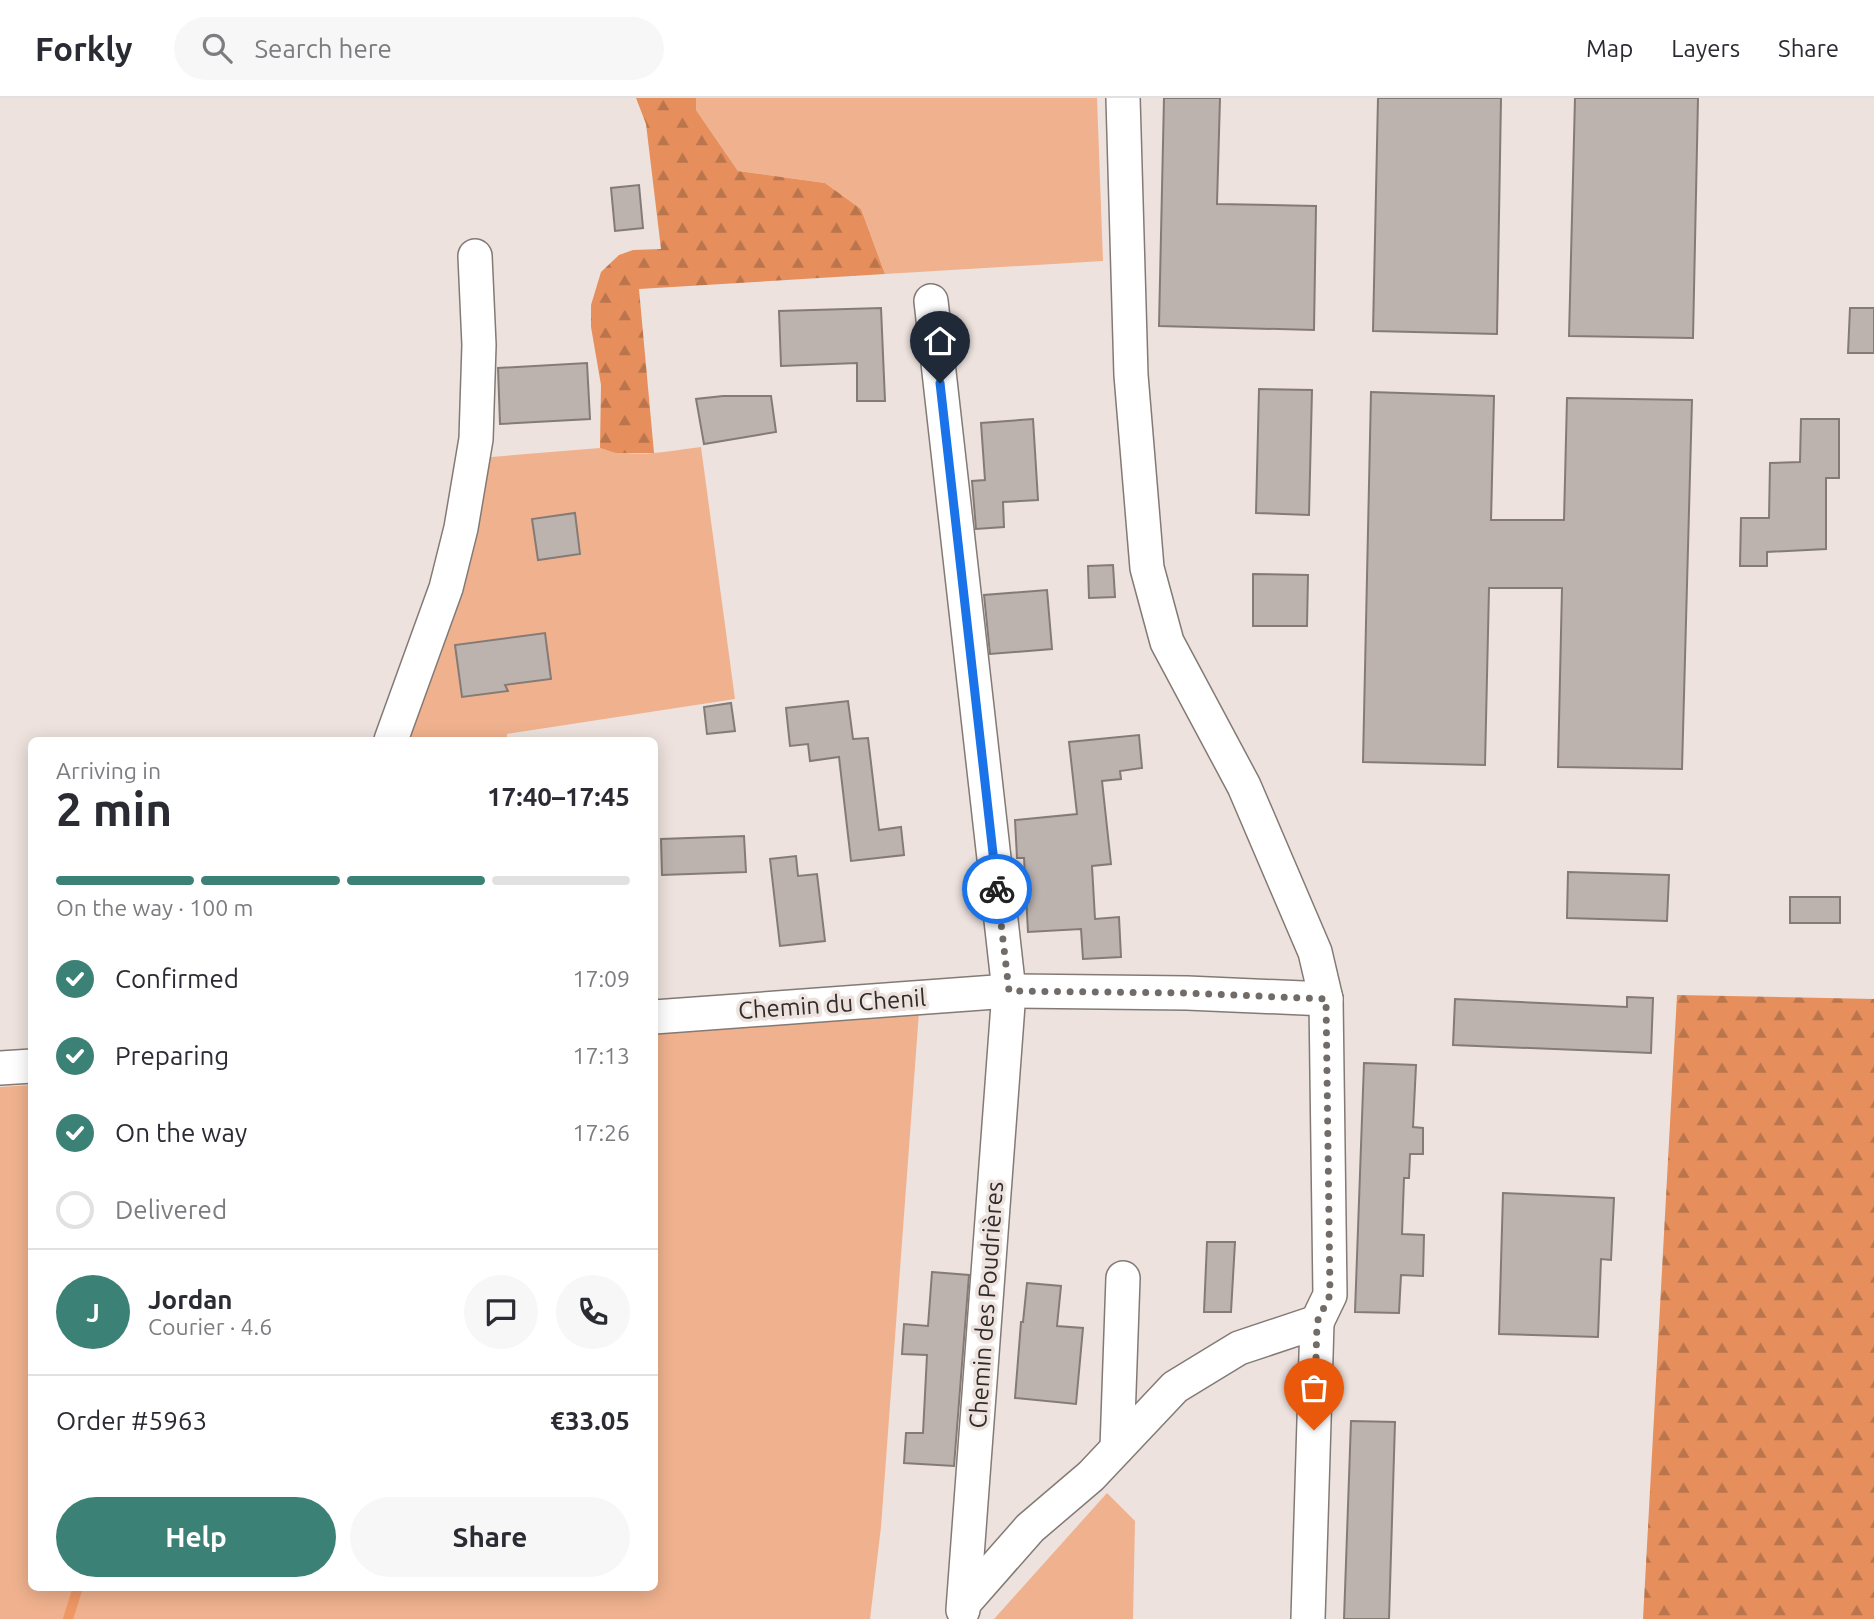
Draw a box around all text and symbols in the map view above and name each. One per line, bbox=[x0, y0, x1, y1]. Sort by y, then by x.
search box bbox=[174, 17, 664, 80]
icon: search bbox=[198, 29, 236, 67]
text: Forkly bbox=[35, 30, 132, 67]
text: Search here bbox=[254, 34, 392, 63]
text: Map bbox=[1586, 35, 1633, 62]
text: Layers bbox=[1671, 35, 1740, 62]
text: Share bbox=[1778, 35, 1839, 62]
pin bbox=[910, 311, 970, 383]
icon: home bbox=[921, 322, 959, 360]
text: Arriving in bbox=[56, 758, 161, 783]
text: 17:40–17:45 bbox=[487, 782, 630, 811]
text: 2 min bbox=[56, 783, 172, 835]
courier bbox=[962, 854, 1032, 924]
icon: bike bbox=[978, 870, 1016, 908]
text: On the way · 100 m bbox=[56, 895, 253, 920]
icon: check bbox=[56, 960, 94, 998]
text: Confirmed bbox=[115, 964, 239, 993]
text: 17:09 bbox=[572, 966, 630, 991]
street label: Chemin du Chenil bbox=[737, 984, 927, 1024]
icon: check bbox=[56, 1037, 94, 1075]
text: Preparing bbox=[115, 1041, 229, 1070]
text: 17:13 bbox=[572, 1043, 630, 1068]
icon: check bbox=[56, 1114, 94, 1152]
text: On the way bbox=[115, 1118, 247, 1147]
text: 17:26 bbox=[572, 1120, 630, 1145]
street label: Chemin des Poudrières bbox=[964, 1181, 1008, 1429]
text: Delivered bbox=[115, 1195, 227, 1224]
button: chat bbox=[464, 1275, 538, 1349]
button: phone bbox=[556, 1275, 630, 1349]
text: Jordan bbox=[148, 1285, 233, 1314]
text: J bbox=[86, 1298, 100, 1327]
text: Courier · 4.6 bbox=[148, 1314, 272, 1339]
pin bbox=[1284, 1358, 1344, 1430]
icon: bag bbox=[1295, 1369, 1333, 1407]
text: Order #5963 bbox=[56, 1406, 207, 1435]
text: €33.05 bbox=[550, 1406, 630, 1435]
button: Help bbox=[56, 1497, 336, 1577]
button: Share bbox=[350, 1497, 630, 1577]

